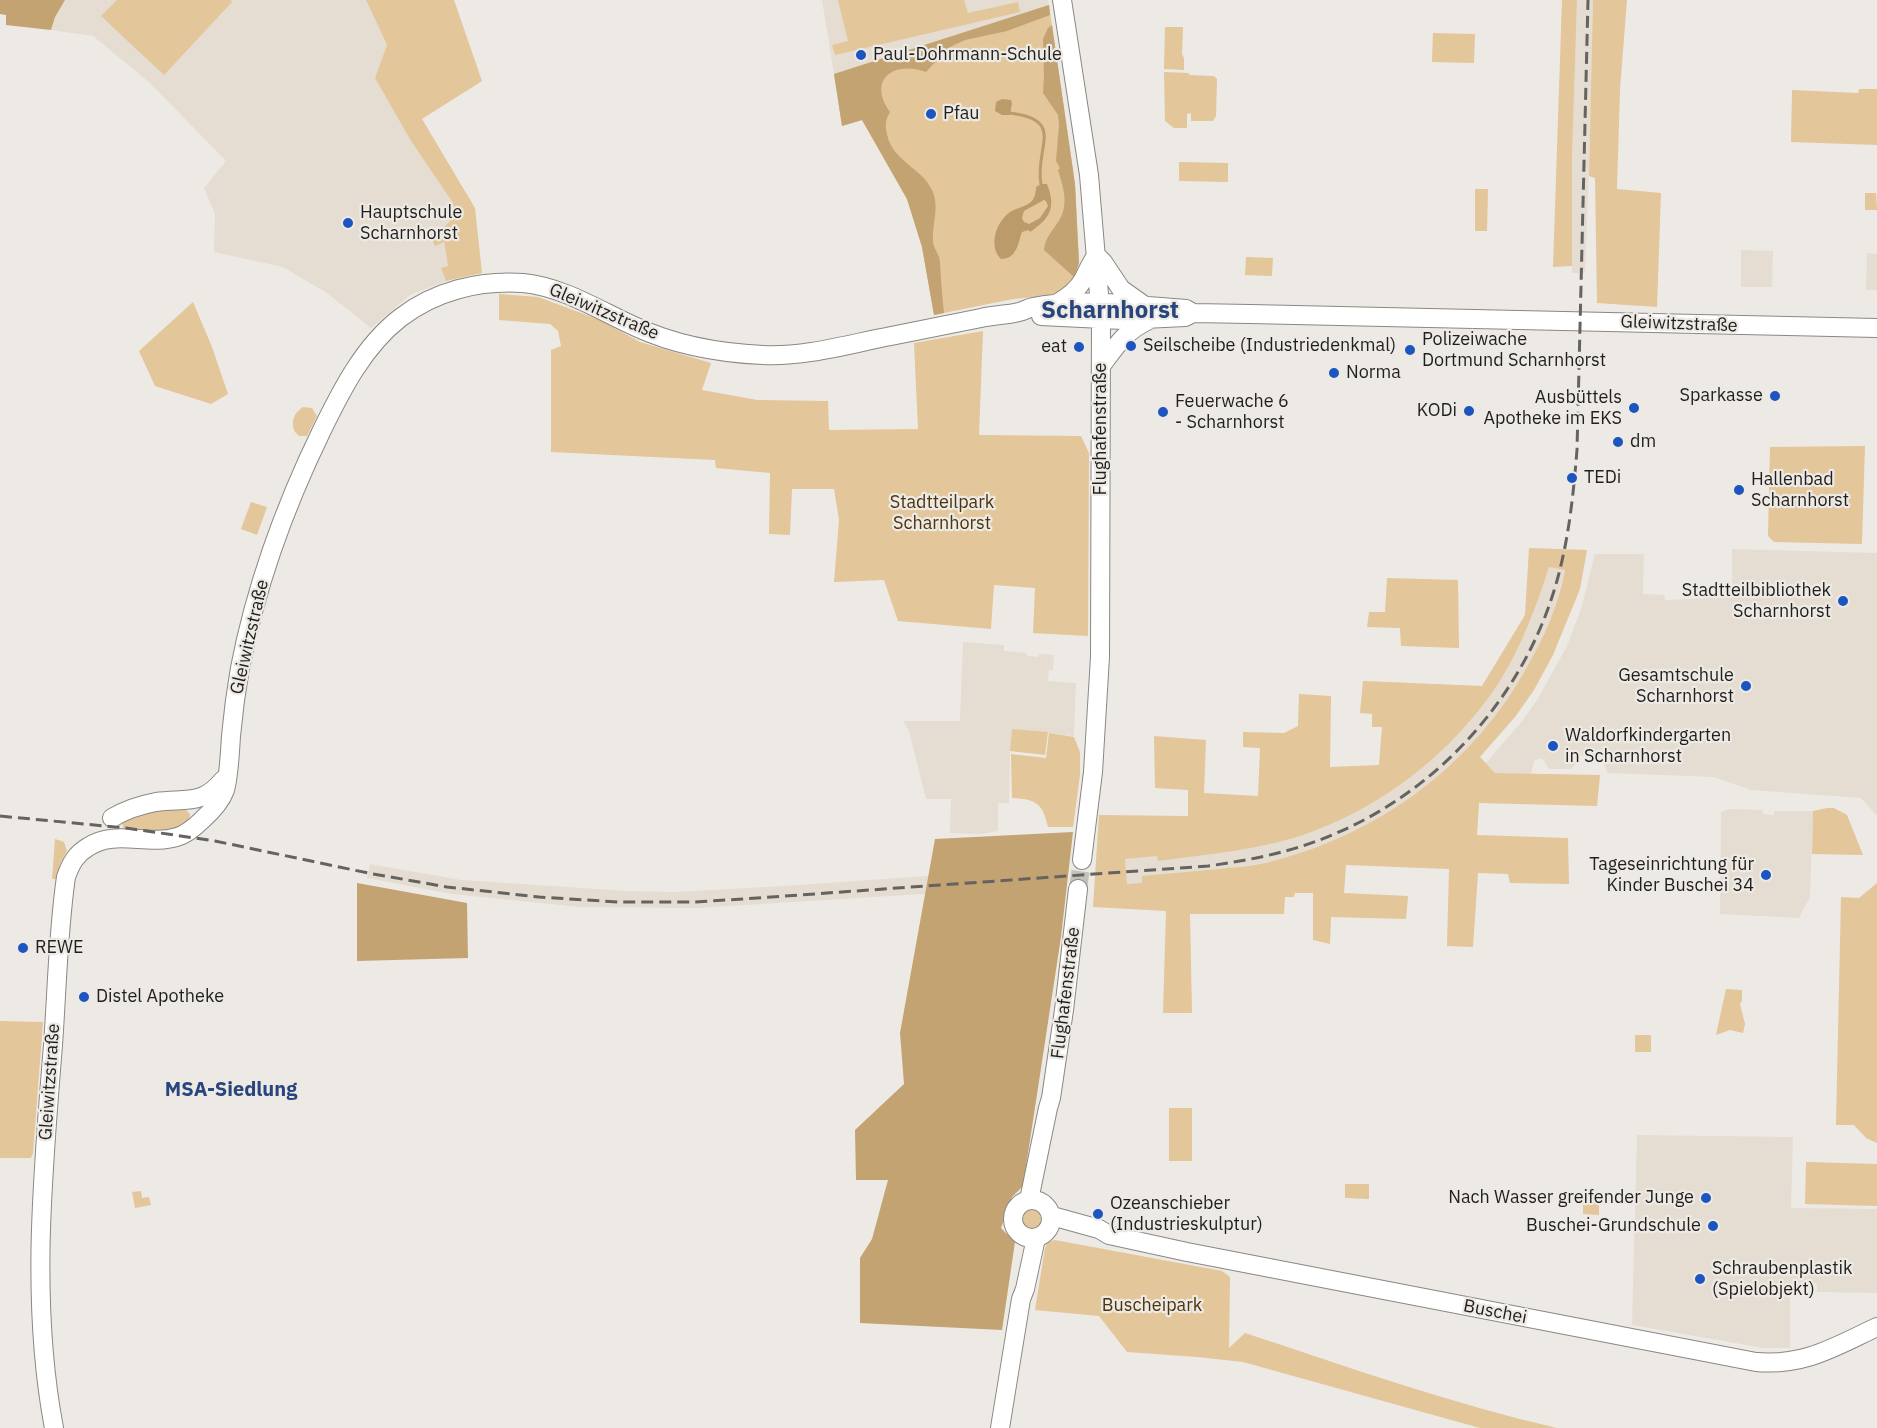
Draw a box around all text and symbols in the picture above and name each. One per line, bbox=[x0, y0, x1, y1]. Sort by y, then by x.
place label: Paul-Dohrmann-Schule bbox=[873, 44, 1062, 66]
marker: Paul-Dohrmann-Schule bbox=[854, 48, 868, 62]
place label: Pfau bbox=[943, 103, 980, 125]
marker: Pfau bbox=[924, 107, 938, 121]
place label: Hauptschule Scharnhorst bbox=[360, 202, 462, 244]
marker: Hauptschule Scharnhorst bbox=[341, 216, 355, 230]
street label: Gleiwitzstraße bbox=[546, 279, 662, 345]
district label: Scharnhorst bbox=[1041, 297, 1179, 325]
street label: Gleiwitzstraße bbox=[1620, 311, 1738, 337]
place label: Polizeiwache Dortmund Scharnhorst bbox=[1422, 329, 1606, 372]
place label: Seilscheibe (Industriedenkmal) bbox=[1143, 335, 1396, 357]
place label: eat bbox=[1041, 336, 1067, 358]
marker: Seilscheibe (Industriedenkmal) bbox=[1124, 339, 1138, 353]
marker: eat bbox=[1072, 340, 1086, 354]
marker: Polizeiwache Dortmund Scharnhorst bbox=[1403, 343, 1417, 357]
place label: Norma bbox=[1346, 362, 1401, 384]
street label: Flughafenstraße bbox=[1090, 363, 1112, 495]
marker: Norma bbox=[1327, 366, 1341, 380]
place label: Sparkasse bbox=[1680, 385, 1763, 407]
place label: Ausbüttels Apotheke im EKS bbox=[1483, 387, 1622, 430]
marker: Sparkasse bbox=[1768, 389, 1782, 403]
place label: Feuerwache 6 - Scharnhorst bbox=[1175, 391, 1289, 434]
place label: KODi bbox=[1417, 400, 1457, 422]
marker: Ausbüttels Apotheke im EKS bbox=[1627, 401, 1641, 415]
marker: KODi bbox=[1462, 404, 1476, 418]
marker: Feuerwache 6 - Scharnhorst bbox=[1156, 405, 1170, 419]
place label: dm bbox=[1630, 431, 1656, 453]
marker: dm bbox=[1611, 435, 1625, 449]
place label: TEDi bbox=[1584, 467, 1621, 489]
place label: Hallenbad Scharnhorst bbox=[1751, 469, 1849, 512]
marker: TEDi bbox=[1565, 471, 1579, 485]
marker: Hallenbad Scharnhorst bbox=[1732, 483, 1746, 497]
park label: Stadtteilpark Scharnhorst bbox=[890, 492, 994, 534]
street label: Gleiwitzstraße bbox=[226, 577, 274, 697]
place label: Stadtteilbibliothek Scharnhorst bbox=[1682, 580, 1831, 622]
marker: Stadtteilbibliothek Scharnhorst bbox=[1836, 594, 1850, 608]
place label: Gesamtschule Scharnhorst bbox=[1618, 665, 1734, 708]
marker: Gesamtschule Scharnhorst bbox=[1739, 679, 1753, 693]
place label: Waldorfkindergarten in Scharnhorst bbox=[1565, 725, 1731, 768]
marker: Waldorfkindergarten in Scharnhorst bbox=[1546, 739, 1560, 753]
place label: Tageseinrichtung für Kinder Buschei 34 bbox=[1589, 854, 1754, 896]
marker: Tageseinrichtung für Kinder Buschei 34 bbox=[1759, 868, 1773, 882]
street label: Flughafenstraße bbox=[1047, 926, 1085, 1060]
place label: REWE bbox=[35, 937, 84, 959]
marker: REWE bbox=[16, 941, 30, 955]
place label: Distel Apotheke bbox=[96, 986, 224, 1008]
marker: Distel Apotheke bbox=[77, 990, 91, 1004]
street label: Gleiwitzstraße bbox=[35, 1023, 65, 1141]
district label: MSA-Siedlung bbox=[165, 1078, 297, 1102]
place label: Nach Wasser greifender Junge bbox=[1448, 1187, 1694, 1209]
marker: Nach Wasser greifender Junge bbox=[1699, 1191, 1713, 1205]
place label: Ozeanschieber (Industrieskulptur) bbox=[1110, 1193, 1263, 1236]
marker: Ozeanschieber (Industrieskulptur) bbox=[1091, 1207, 1105, 1221]
place label: Buschei-Grundschule bbox=[1526, 1215, 1701, 1237]
marker: Buschei-Grundschule bbox=[1706, 1219, 1720, 1233]
place label: Schraubenplastik (Spielobjekt) bbox=[1712, 1258, 1853, 1300]
marker: Schraubenplastik (Spielobjekt) bbox=[1693, 1272, 1707, 1286]
park label: Buscheipark bbox=[1102, 1295, 1202, 1317]
street label: Buschei bbox=[1461, 1295, 1529, 1329]

